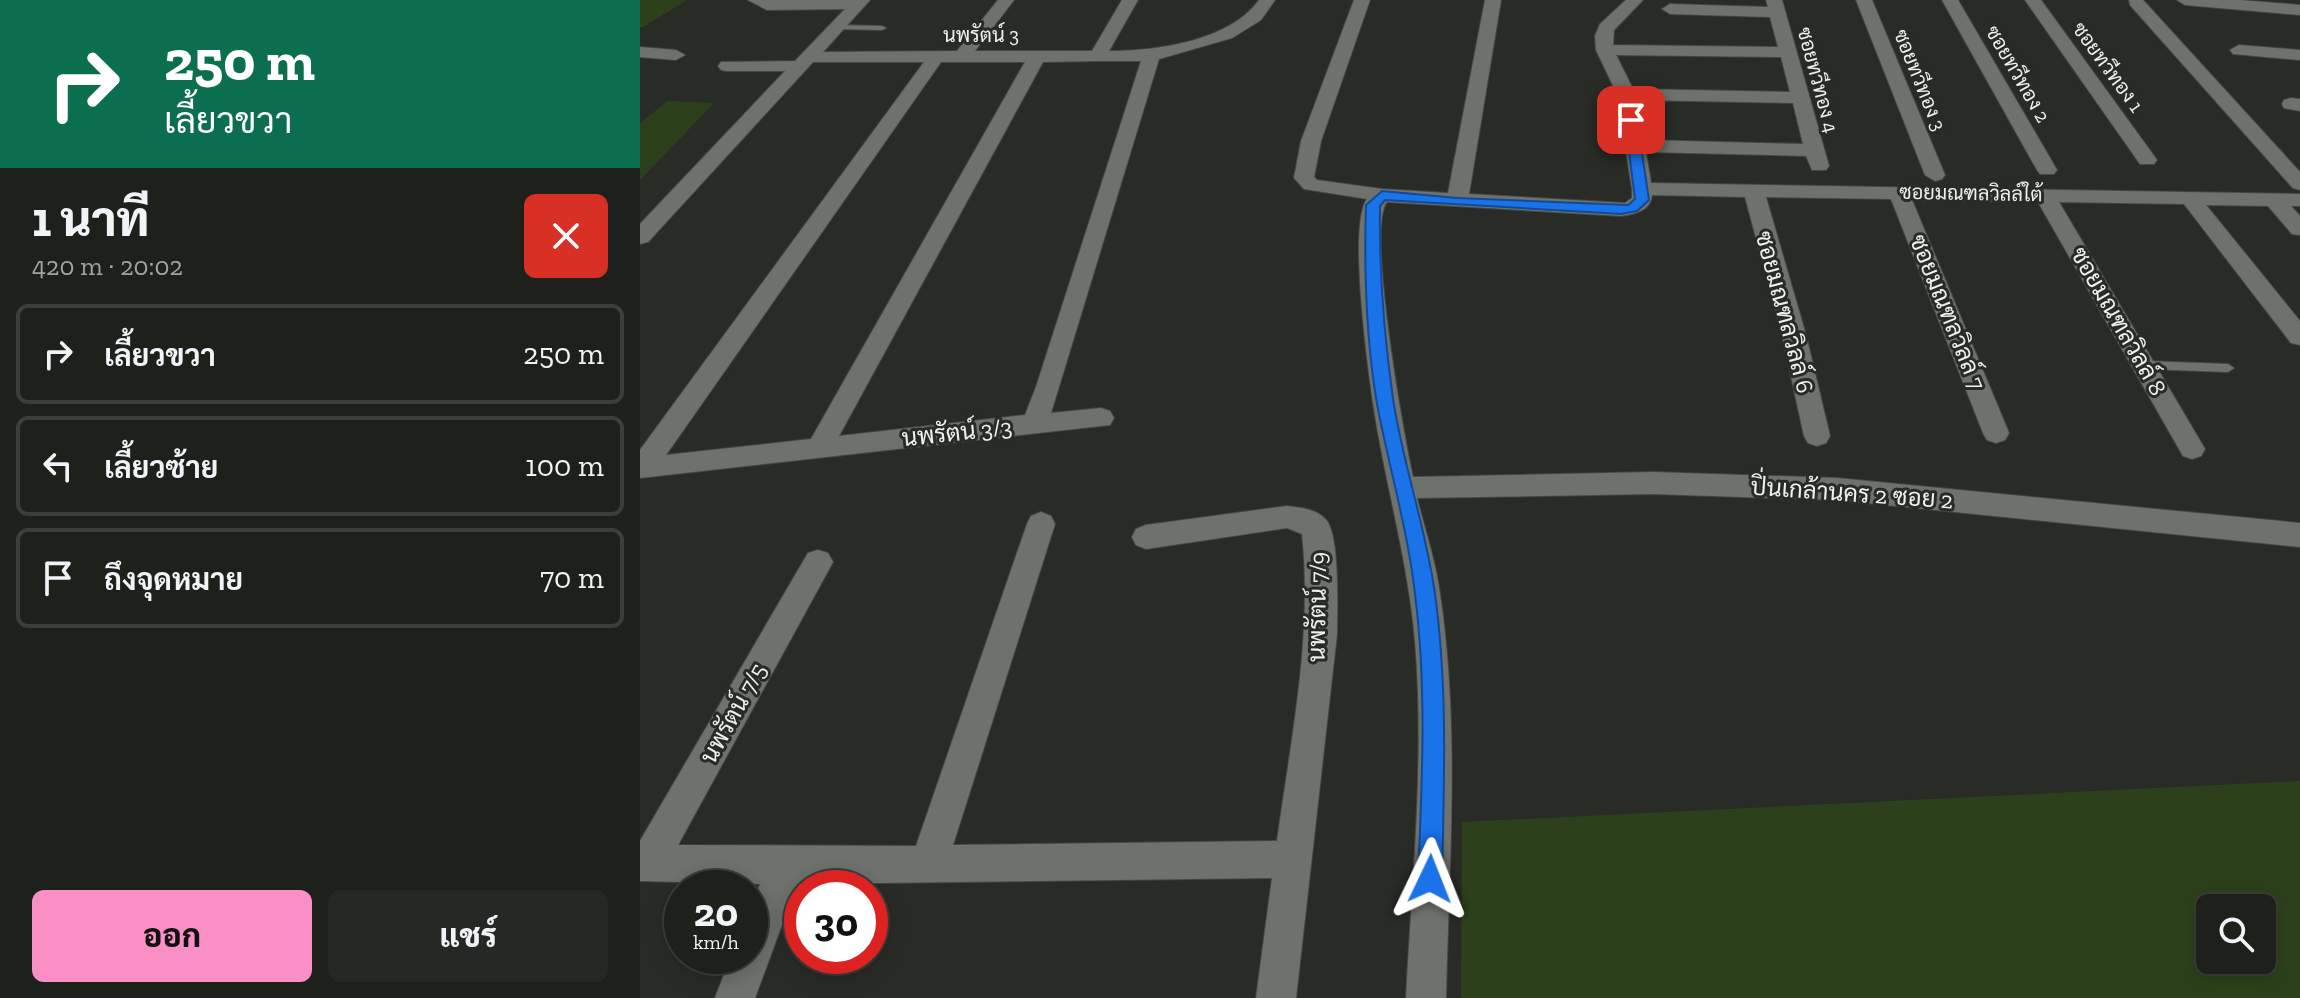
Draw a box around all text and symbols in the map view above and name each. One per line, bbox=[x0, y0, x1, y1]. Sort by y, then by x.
street label: ซอยทวีทอง 1 bbox=[2067, 17, 2150, 117]
street label: นพรัตน์ 3 bbox=[943, 21, 1019, 47]
street label: ซอยทวีทอง 2 bbox=[1981, 21, 2056, 127]
street label: ซอยทวีทอง 4 bbox=[1792, 24, 1845, 136]
street label: ซอยทวีทอง 3 bbox=[1889, 25, 1952, 134]
text: 250 m bbox=[164, 27, 315, 94]
icon: right bbox=[32, 32, 136, 136]
pin bbox=[1597, 86, 1665, 154]
icon: arrive bbox=[1609, 98, 1653, 142]
text: เลี้ยวขวา bbox=[164, 99, 292, 142]
street label: ซอยมณฑลวิลล์ใต้ bbox=[1899, 178, 2044, 206]
text: 1 นาที bbox=[32, 191, 150, 248]
button: close bbox=[524, 194, 608, 278]
street label: ซอยมณฑลวิลล์ 6 bbox=[1749, 228, 1822, 396]
street label: ซอยมณฑลวิลล์ 7 bbox=[1904, 230, 1993, 394]
street label: ซอยมณฑลวิลล์ 8 bbox=[2065, 241, 2174, 400]
text: 420 m · 20:02 bbox=[32, 250, 183, 282]
icon: right bbox=[36, 332, 80, 376]
text: 250 m bbox=[523, 336, 604, 372]
text: เลี้ยวขวา bbox=[104, 338, 216, 374]
street label: นพรัตน์ 3/3 bbox=[900, 411, 1014, 452]
icon: left bbox=[36, 444, 80, 488]
text: 100 m bbox=[525, 448, 604, 484]
text: เลี้ยวซ้าย bbox=[104, 450, 218, 486]
street label: ปิ่นเกล้านคร 2 ซอย 2 bbox=[1750, 467, 1955, 515]
street label: นพรัตน์ 7/9 bbox=[1301, 552, 1332, 662]
icon: arrive bbox=[36, 556, 80, 600]
text: 70 m bbox=[540, 560, 604, 596]
text: ถึงจุดหมาย bbox=[104, 562, 243, 598]
street label: นพรัตน์ 7/5 bbox=[693, 657, 772, 768]
position arrow bbox=[1388, 837, 1472, 921]
speed limit sign: 30 bbox=[784, 870, 888, 974]
text: 20 bbox=[694, 888, 738, 936]
button: ออก bbox=[32, 890, 312, 982]
button: แชร์ bbox=[328, 890, 608, 982]
map controls bbox=[2196, 894, 2276, 974]
button: search bbox=[2196, 894, 2276, 974]
text: km/h bbox=[693, 930, 739, 954]

